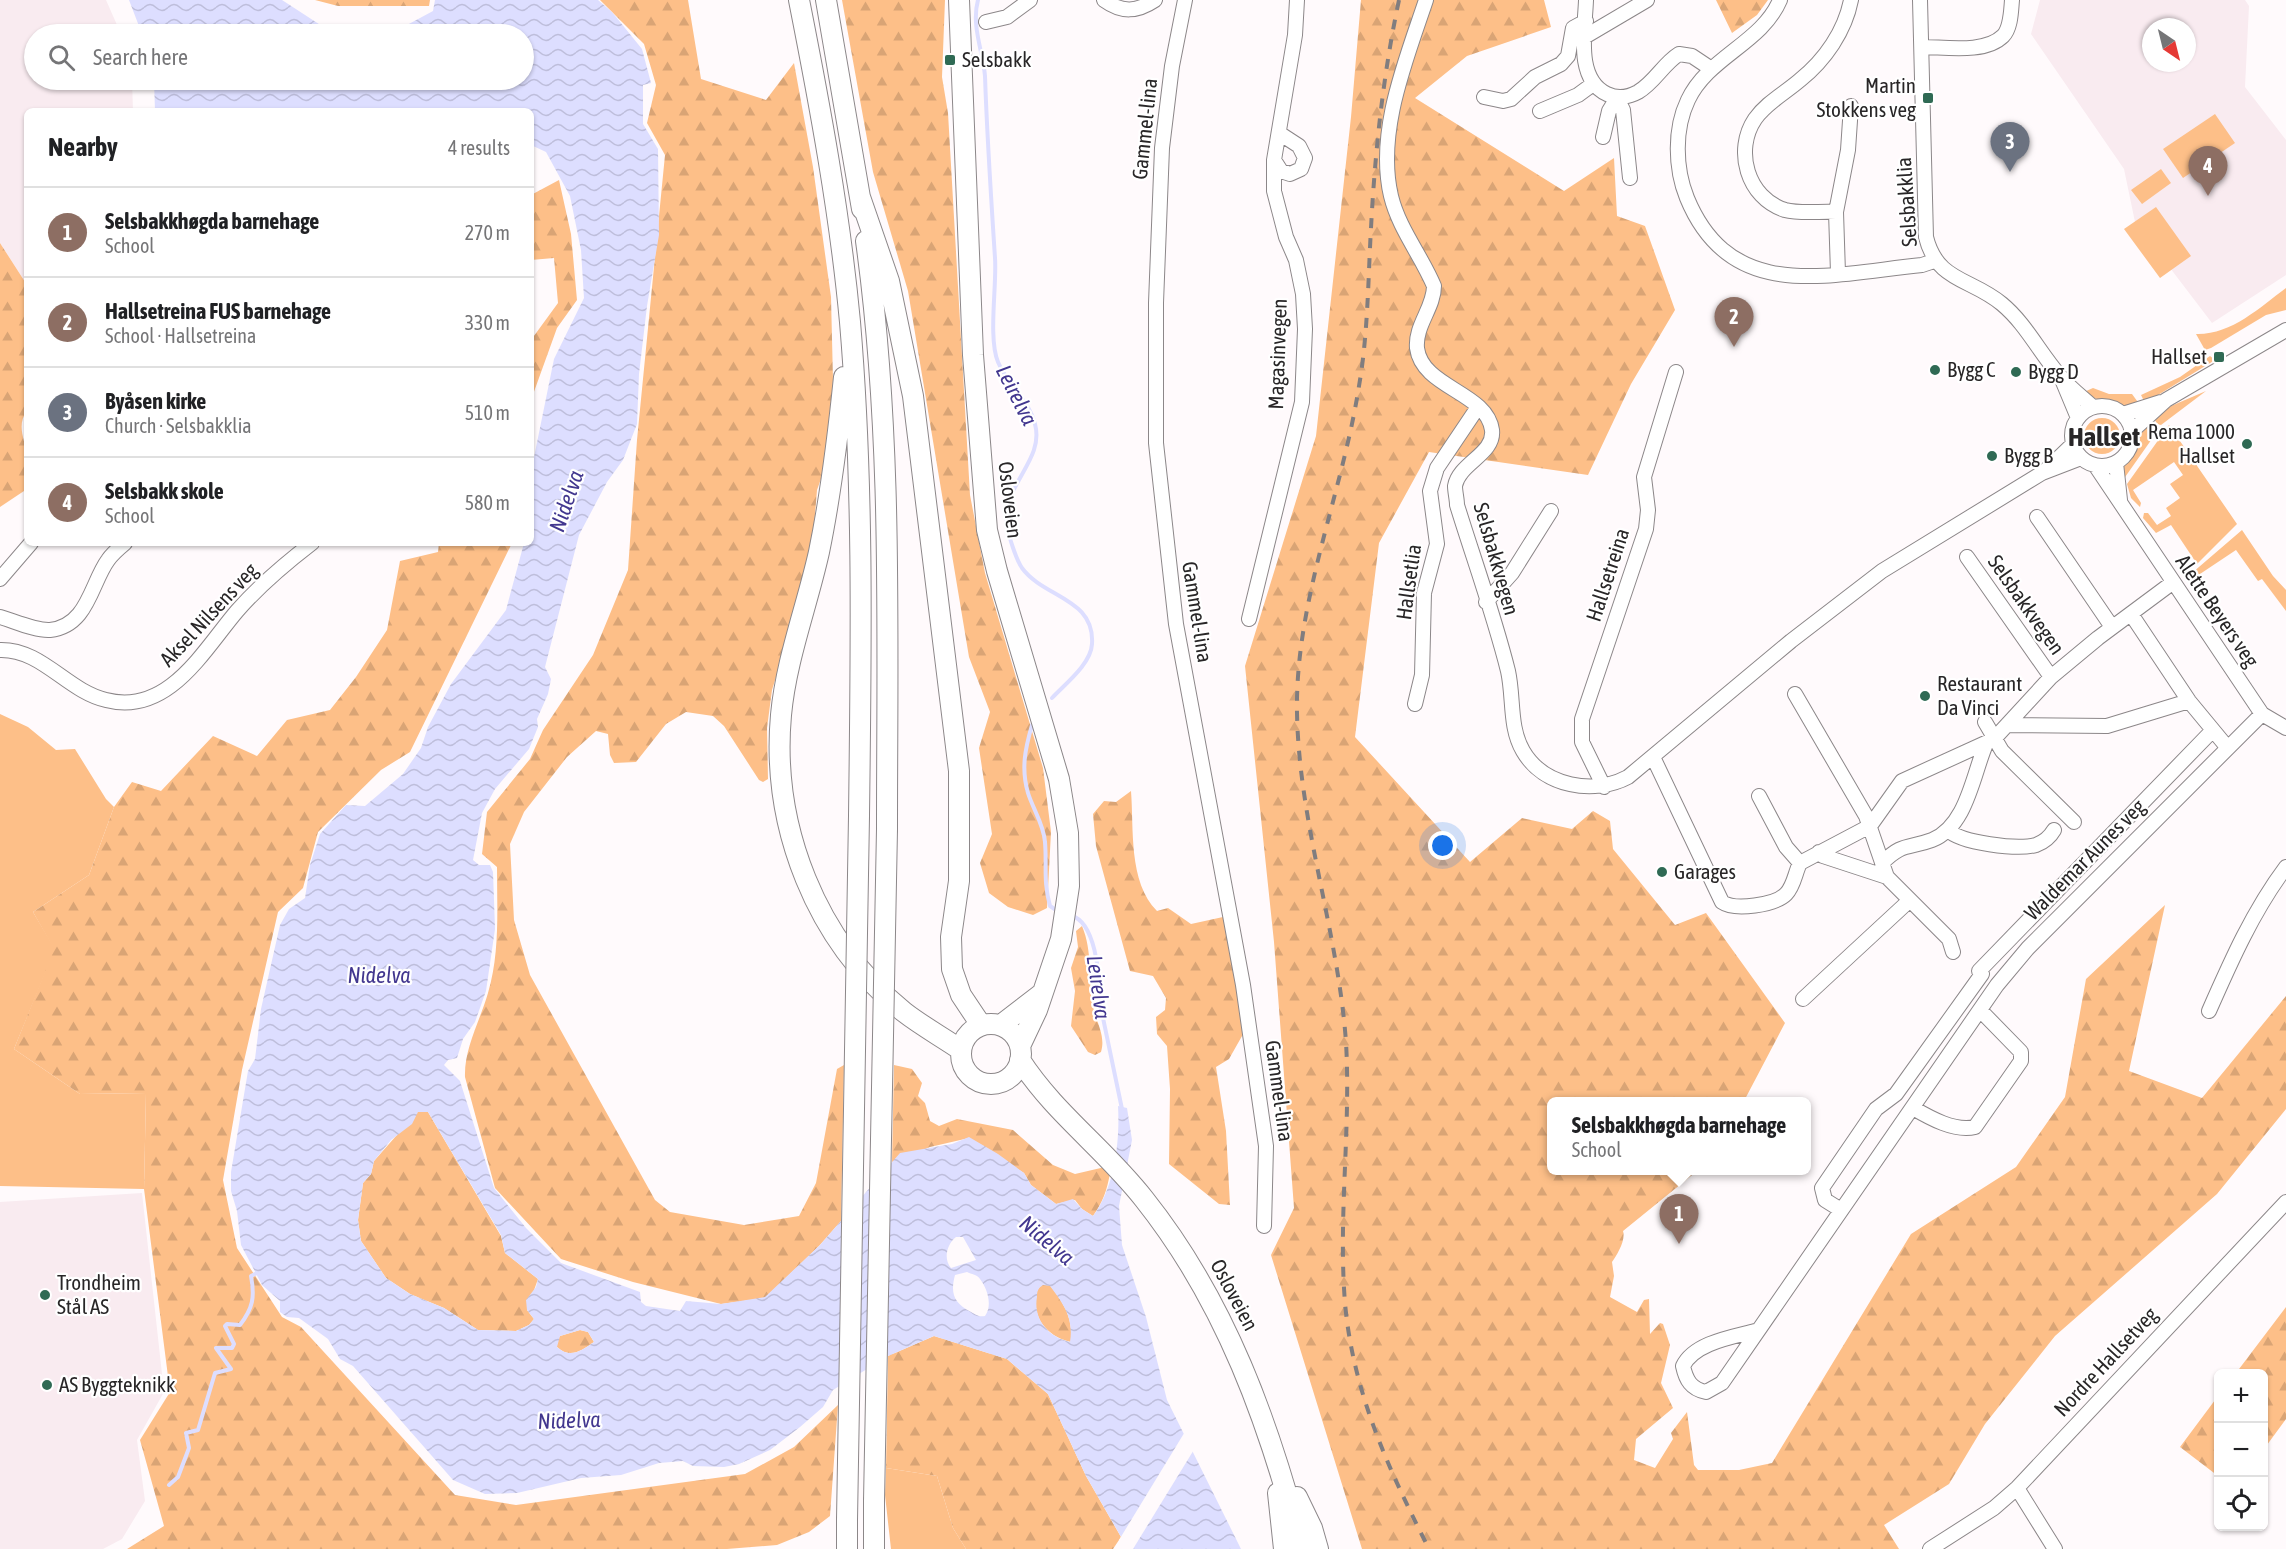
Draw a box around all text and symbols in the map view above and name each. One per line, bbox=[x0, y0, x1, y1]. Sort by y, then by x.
north arrow bbox=[2142, 18, 2196, 72]
search box bbox=[24, 24, 534, 90]
icon: search bbox=[45, 41, 78, 74]
text: Search here bbox=[93, 44, 188, 70]
place label: Selsbakk bbox=[962, 47, 1032, 71]
marker: Selsbakk bbox=[943, 53, 957, 67]
place label: Martin Stokkens veg bbox=[1816, 73, 1916, 121]
street label: Gammel-lina bbox=[1127, 77, 1161, 181]
marker: Martin Stokkens veg bbox=[1921, 91, 1935, 105]
pin: 3 bbox=[1990, 122, 2030, 172]
text: Nearby bbox=[48, 132, 118, 162]
text: 4 results bbox=[448, 136, 510, 159]
pin: 4 bbox=[2188, 146, 2228, 196]
street label: Selsbakklia bbox=[1891, 156, 1921, 248]
text: Selsbakkhøgda barnehage bbox=[105, 208, 319, 234]
text: 1 bbox=[63, 221, 72, 244]
text: 270 m bbox=[465, 221, 510, 244]
text: School bbox=[105, 234, 155, 257]
text: Hallsetreina FUS barnehage bbox=[105, 298, 331, 324]
street label: Magasinvegen bbox=[1263, 298, 1291, 410]
pin: 2 bbox=[1714, 298, 1754, 347]
text: 2 bbox=[63, 311, 72, 334]
text: 330 m bbox=[465, 311, 510, 334]
text: School · Hallsetreina bbox=[105, 324, 256, 347]
place label: Hallset bbox=[2151, 344, 2207, 368]
marker: Hallset bbox=[2212, 350, 2226, 364]
place label: Bygg C bbox=[1947, 357, 1996, 381]
place label: Bygg D bbox=[2028, 359, 2079, 383]
water label: Leirelva bbox=[991, 361, 1043, 429]
marker: Bygg C bbox=[1928, 363, 1942, 377]
marker: Bygg D bbox=[2009, 365, 2023, 379]
text: Byåsen kirke bbox=[105, 388, 206, 414]
text: 3 bbox=[63, 401, 72, 424]
text: 510 m bbox=[465, 401, 510, 424]
text: Church · Selsbakklia bbox=[105, 414, 252, 437]
place label: Rema 1000 Hallset bbox=[2148, 419, 2235, 467]
district label: Hallset bbox=[2068, 421, 2140, 452]
marker: Rema 1000 Hallset bbox=[2240, 437, 2254, 451]
place label: Bygg B bbox=[2004, 443, 2053, 467]
marker: Bygg B bbox=[1985, 449, 1999, 463]
street label: Osloveien bbox=[994, 460, 1028, 540]
water label: Nidelva bbox=[543, 467, 589, 535]
text: Selsbakk skole bbox=[105, 478, 224, 504]
text: 4 bbox=[63, 491, 72, 514]
text: 580 m bbox=[465, 491, 510, 514]
street label: Selsbakkvegen bbox=[1469, 500, 1524, 618]
text: School bbox=[105, 504, 155, 527]
street label: Hallsetreina bbox=[1581, 525, 1633, 624]
street label: Hallsetlia bbox=[1391, 542, 1425, 621]
street label: Selsbakkvegen bbox=[1984, 550, 2070, 659]
street label: Alette Beyers veg bbox=[2171, 550, 2264, 671]
street label: Aksel Nilsens veg bbox=[154, 558, 262, 671]
street label: Gammel-lina bbox=[1178, 560, 1218, 664]
place label: Restaurant Da Vinci bbox=[1937, 671, 2022, 719]
marker: Restaurant Da Vinci bbox=[1918, 689, 1932, 703]
street label: Waldemar Aunes veg bbox=[2019, 794, 2150, 925]
your location bbox=[1428, 831, 1457, 860]
place label: Garages bbox=[1674, 859, 1736, 883]
marker: Garages bbox=[1655, 865, 1669, 879]
water label: Leirelva bbox=[1082, 953, 1116, 1021]
water label: Nidelva bbox=[347, 962, 411, 988]
street label: Gammel-lina bbox=[1261, 1039, 1299, 1143]
popup bbox=[1547, 1097, 1811, 1175]
text: Selsbakkhøgda barnehage bbox=[1572, 1112, 1786, 1138]
text: School bbox=[1572, 1138, 1621, 1161]
pin: 1 bbox=[1660, 1194, 1698, 1244]
water label: Nidelva bbox=[1014, 1210, 1080, 1270]
street label: Osloveien bbox=[1206, 1255, 1264, 1334]
place label: Trondheim Stål AS bbox=[57, 1270, 141, 1318]
marker: Trondheim Stål AS bbox=[38, 1288, 52, 1302]
street label: Nordre Hallsetveg bbox=[2049, 1302, 2162, 1421]
map controls bbox=[2214, 1369, 2268, 1531]
button: + bbox=[2214, 1369, 2268, 1423]
place label: AS Byggteknikk bbox=[59, 1372, 175, 1396]
marker: AS Byggteknikk bbox=[40, 1378, 54, 1392]
water label: Nidelva bbox=[537, 1406, 601, 1434]
button: − bbox=[2214, 1423, 2268, 1477]
button: locate bbox=[2214, 1477, 2268, 1531]

